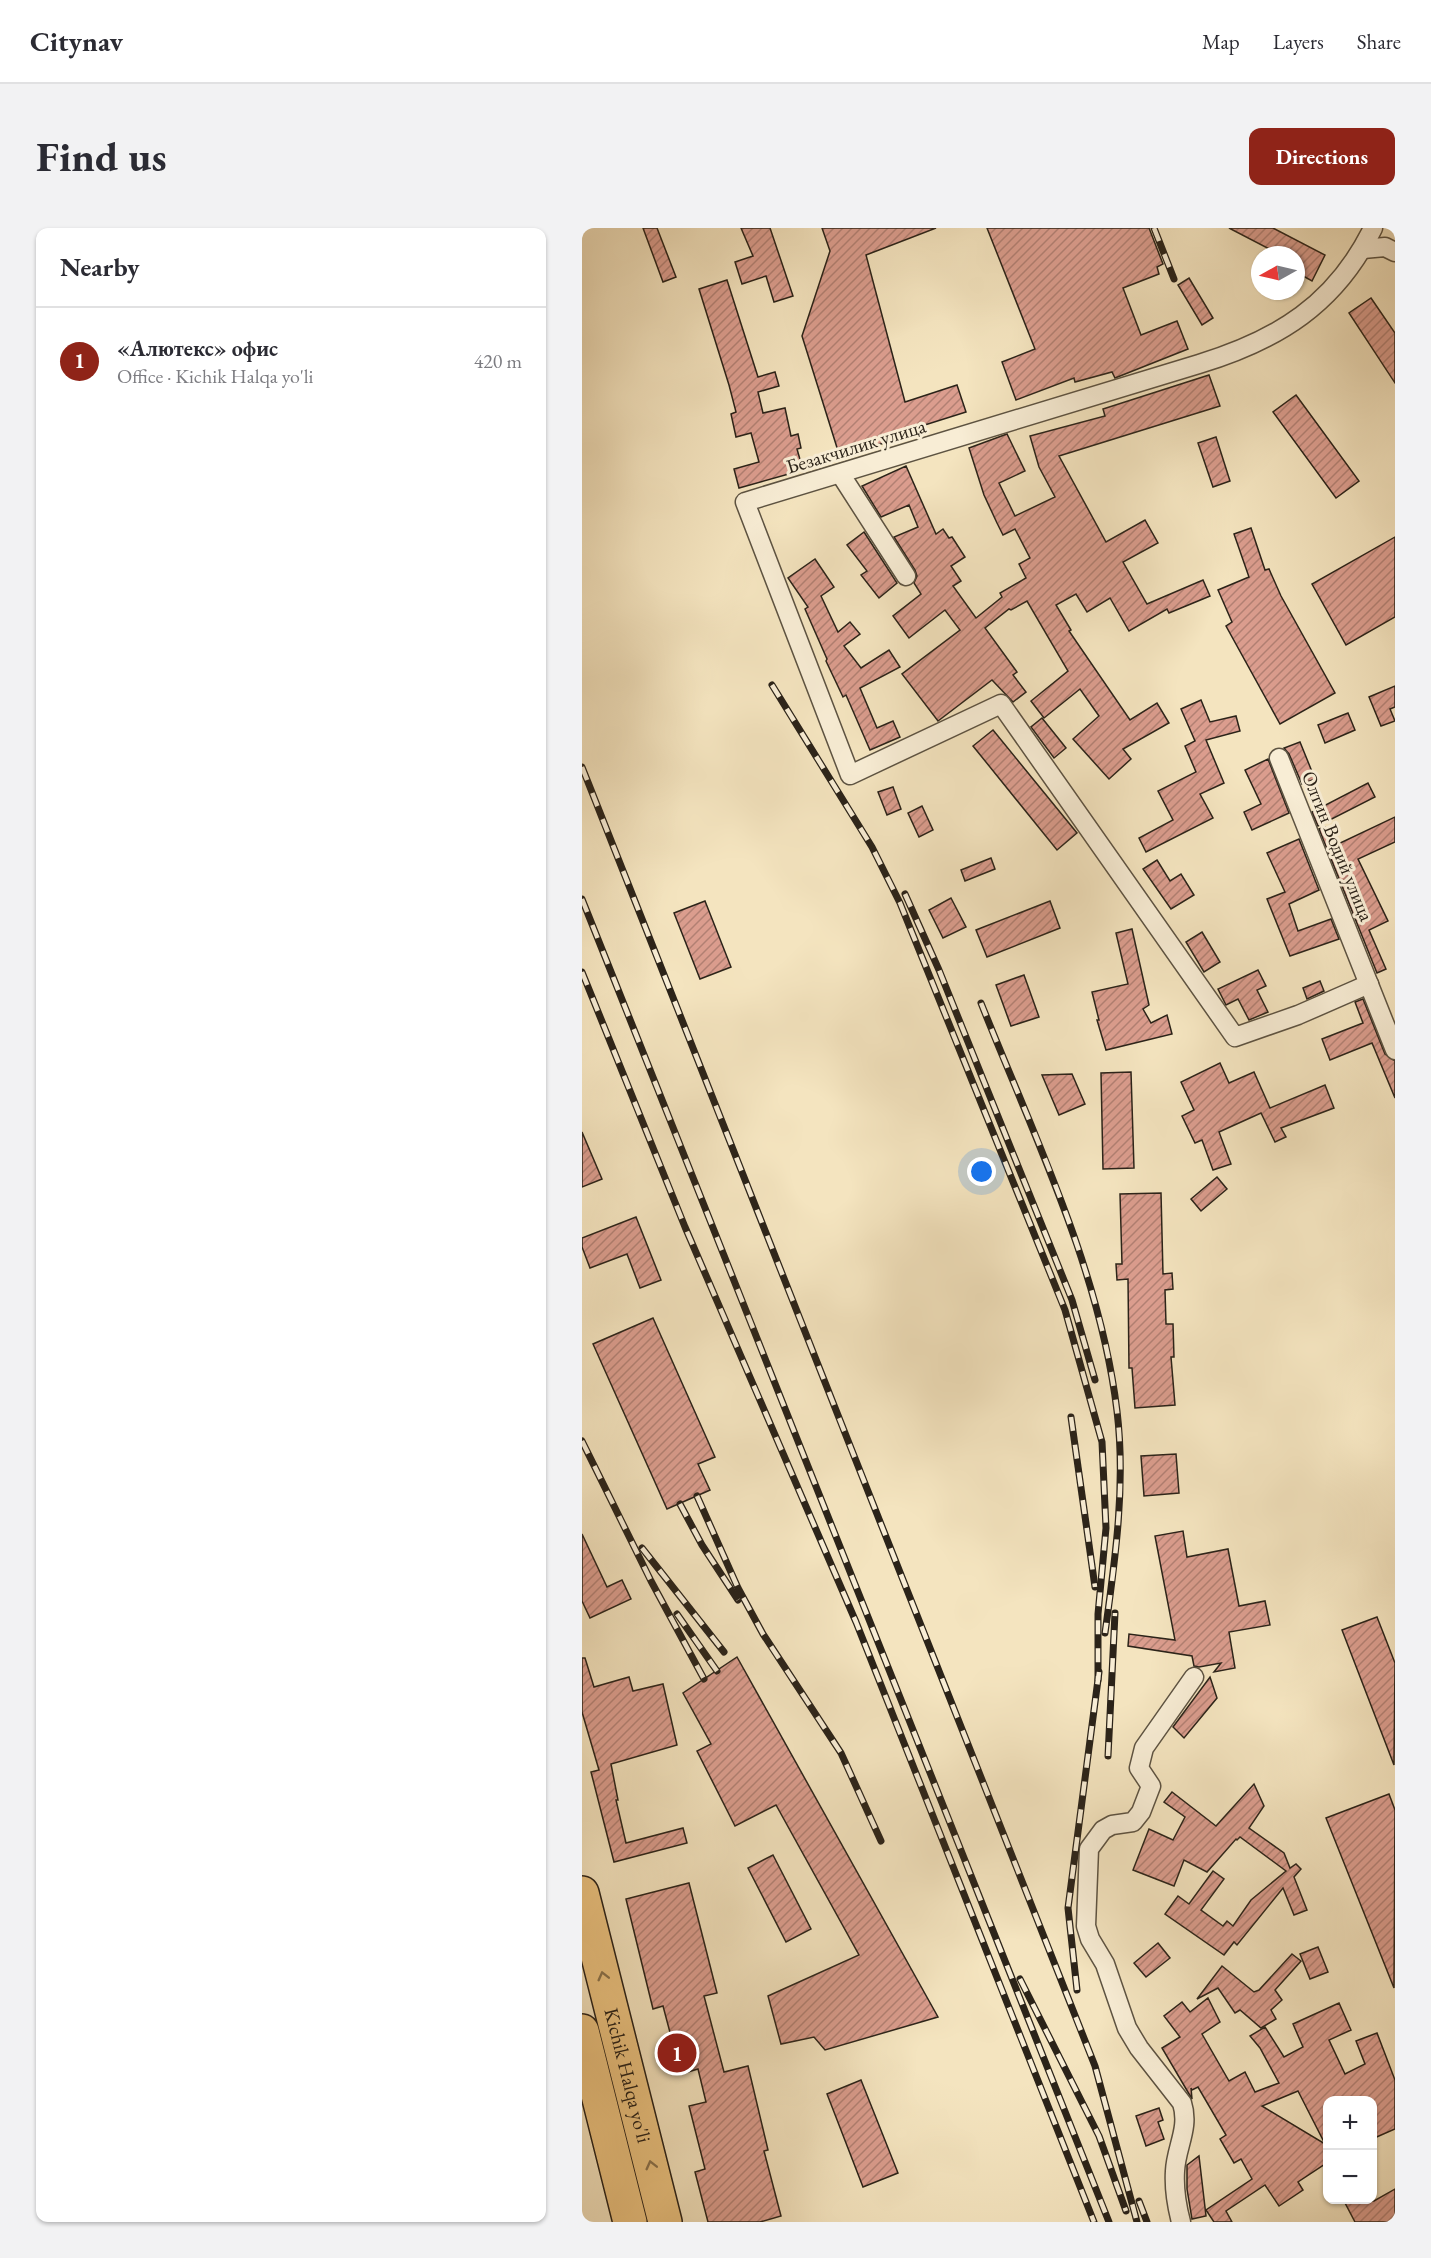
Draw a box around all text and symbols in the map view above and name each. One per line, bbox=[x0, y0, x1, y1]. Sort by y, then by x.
text: Citynav bbox=[30, 23, 123, 59]
text: Map bbox=[1202, 28, 1240, 55]
text: Layers bbox=[1273, 28, 1324, 55]
text: Share bbox=[1357, 28, 1401, 55]
button: Directions bbox=[1249, 128, 1395, 185]
text: Find us bbox=[36, 129, 167, 184]
north arrow bbox=[1251, 246, 1305, 300]
text: Nearby bbox=[60, 250, 140, 284]
text: «Алютекс» офис bbox=[117, 334, 278, 363]
text: 1 bbox=[74, 348, 85, 374]
text: 420 m bbox=[474, 348, 522, 374]
text: Office · Kichik Halqa yo'li bbox=[117, 363, 314, 389]
street label: Безакчилик улица bbox=[783, 412, 929, 480]
street label: Олтин Водий улица bbox=[1296, 767, 1380, 925]
your location bbox=[967, 1157, 996, 1186]
one-way arrow bbox=[598, 1971, 610, 1982]
street label: Kichik Halqa yo'li bbox=[598, 2005, 658, 2146]
pin: 1 bbox=[658, 2030, 697, 2076]
map controls bbox=[1323, 2096, 1377, 2204]
button: + bbox=[1323, 2096, 1377, 2150]
button: − bbox=[1323, 2150, 1377, 2204]
one-way arrow bbox=[645, 2160, 658, 2170]

